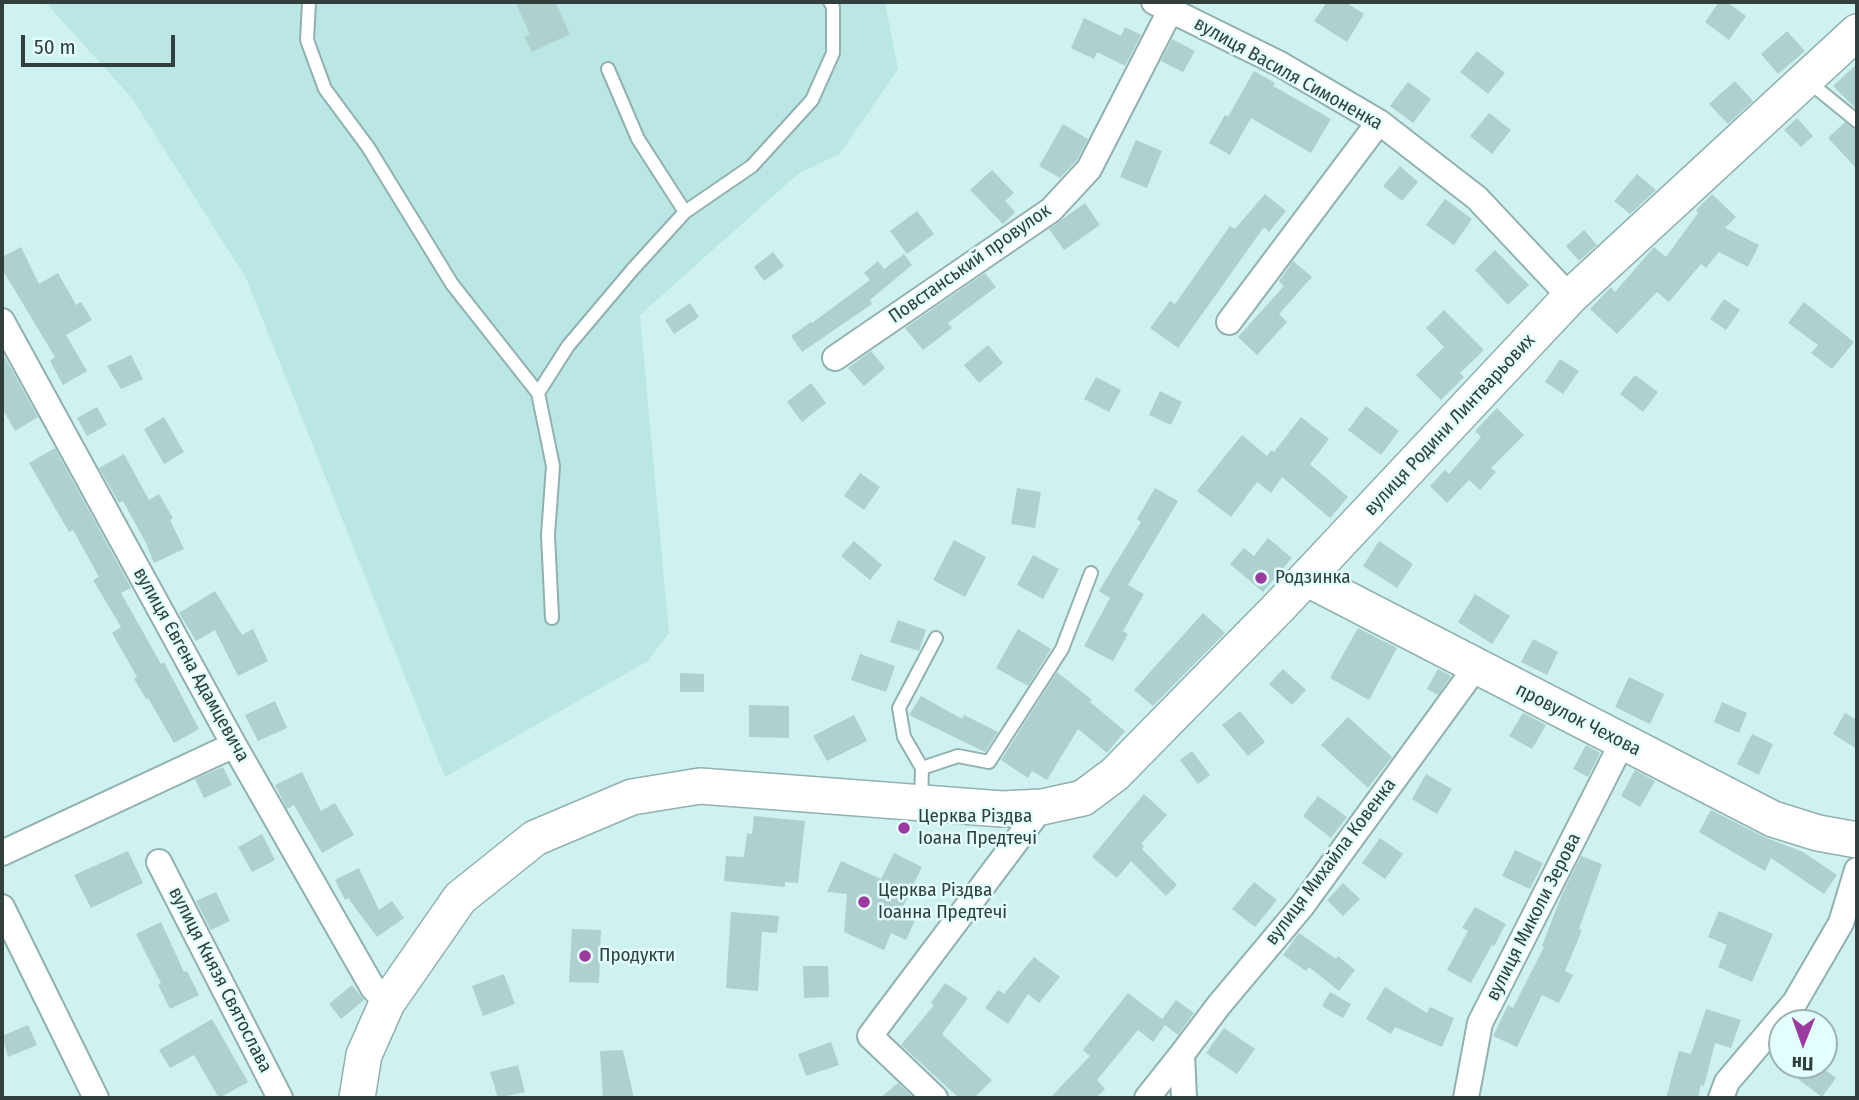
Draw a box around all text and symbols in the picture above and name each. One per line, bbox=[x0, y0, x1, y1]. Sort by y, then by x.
street label: вулиця Василя Симоненка bbox=[1190, 13, 1386, 135]
scale bar bbox=[24, 21, 178, 65]
text: 50 m bbox=[34, 34, 76, 60]
street label: Повстанський провулок bbox=[885, 199, 1055, 329]
street label: вулиця Родини Линтварьових bbox=[1360, 329, 1540, 521]
street label: вулиця Євгена Адамцевича bbox=[128, 564, 254, 766]
place label: Родзинка bbox=[1275, 567, 1350, 589]
marker: Родзинка bbox=[1253, 570, 1269, 586]
street label: провулок Чехова bbox=[1512, 679, 1644, 761]
street label: вулиця Михайла Ковенка bbox=[1261, 774, 1401, 950]
place label: Церква Різдва Іоана Предтечі bbox=[918, 806, 1037, 850]
marker: Церква Різдва Іоана Предтечі bbox=[896, 820, 912, 836]
street label: вулиця Миколи Зерова bbox=[1482, 829, 1586, 1005]
place label: Церква Різдва Іоанна Предтечі bbox=[878, 880, 1007, 924]
street label: вулиця Князя Святослава bbox=[163, 884, 277, 1076]
marker: Церква Різдва Іоанна Предтечі bbox=[856, 894, 872, 910]
place label: Продукти bbox=[599, 945, 675, 967]
marker: Продукти bbox=[577, 948, 593, 964]
north arrow bbox=[1768, 1009, 1838, 1079]
text: Пн bbox=[1792, 1052, 1814, 1075]

